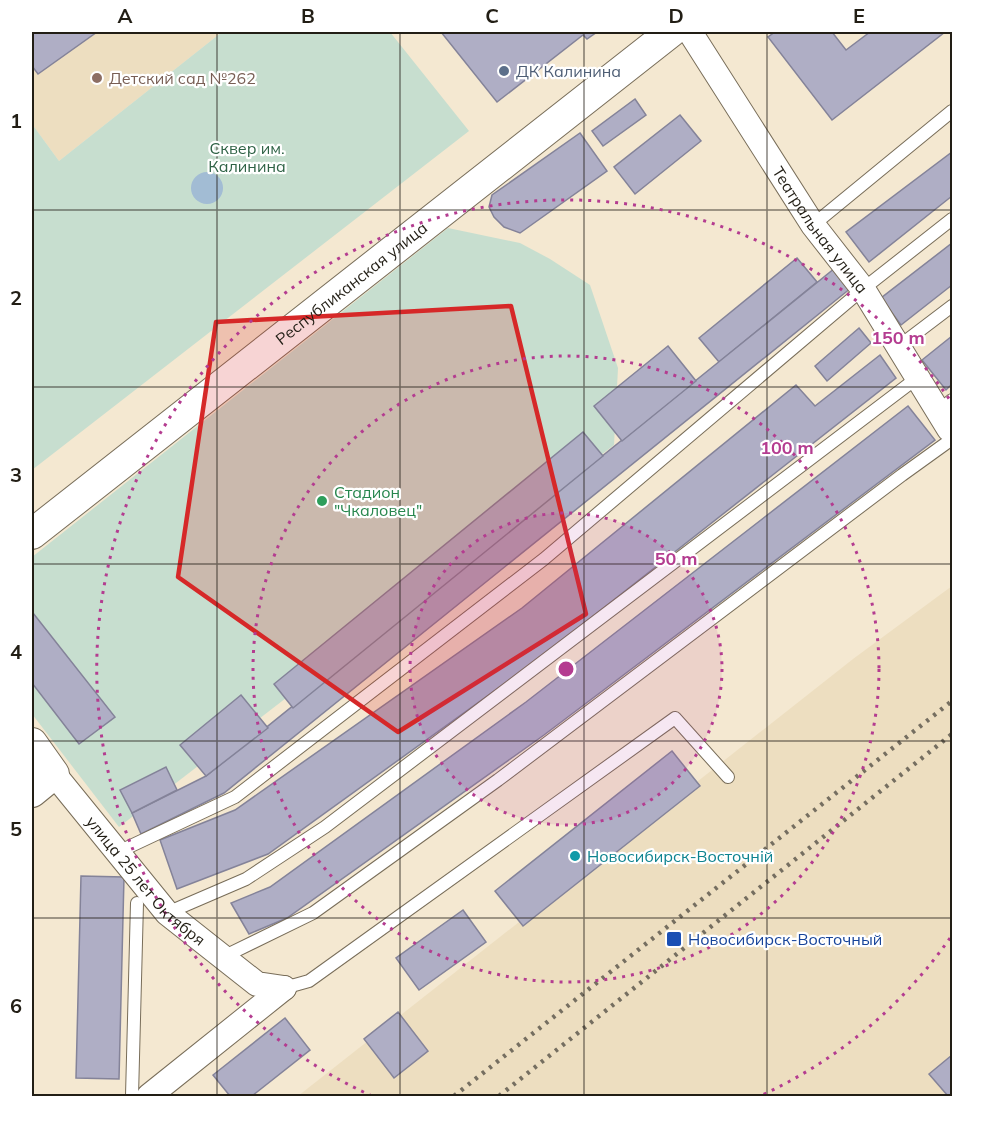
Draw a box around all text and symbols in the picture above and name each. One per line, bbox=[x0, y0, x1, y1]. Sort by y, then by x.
text: A bbox=[118, 3, 133, 28]
text: B bbox=[301, 3, 315, 28]
text: C bbox=[485, 3, 499, 28]
text: D bbox=[668, 3, 684, 28]
text: E bbox=[853, 3, 865, 28]
place label: ДК Калинина bbox=[516, 61, 621, 81]
marker: ДК Калинина bbox=[497, 64, 511, 78]
place label: Детский сад №262 bbox=[109, 68, 256, 88]
marker: Детский сад №262 bbox=[90, 71, 104, 85]
text: 1 bbox=[10, 108, 22, 133]
park label: Сквер им. Калинина bbox=[208, 138, 286, 176]
street label: Театральная улица bbox=[768, 163, 872, 297]
street label: Республиканская улица bbox=[271, 217, 431, 349]
text: 2 bbox=[10, 285, 22, 310]
text: 150 m bbox=[871, 326, 925, 349]
text: 100 m bbox=[760, 436, 814, 459]
text: 3 bbox=[10, 462, 22, 487]
place label: Стадион "Чкаловец" bbox=[334, 482, 422, 520]
marker: Стадион "Чкаловец" bbox=[315, 494, 329, 508]
text: 50 m bbox=[655, 547, 697, 570]
text: 4 bbox=[10, 639, 22, 664]
centre of rings bbox=[556, 659, 576, 679]
street label: улица 25 лет Октября bbox=[82, 812, 210, 950]
text: 5 bbox=[10, 816, 22, 841]
place label: Новосибирск-Восточній bbox=[587, 846, 773, 866]
marker: Новосибирск-Восточній bbox=[568, 849, 582, 863]
place label: Новосибирск-Восточный bbox=[688, 929, 882, 949]
marker: Новосибирск-Восточный bbox=[665, 930, 683, 948]
text: 6 bbox=[10, 993, 22, 1018]

